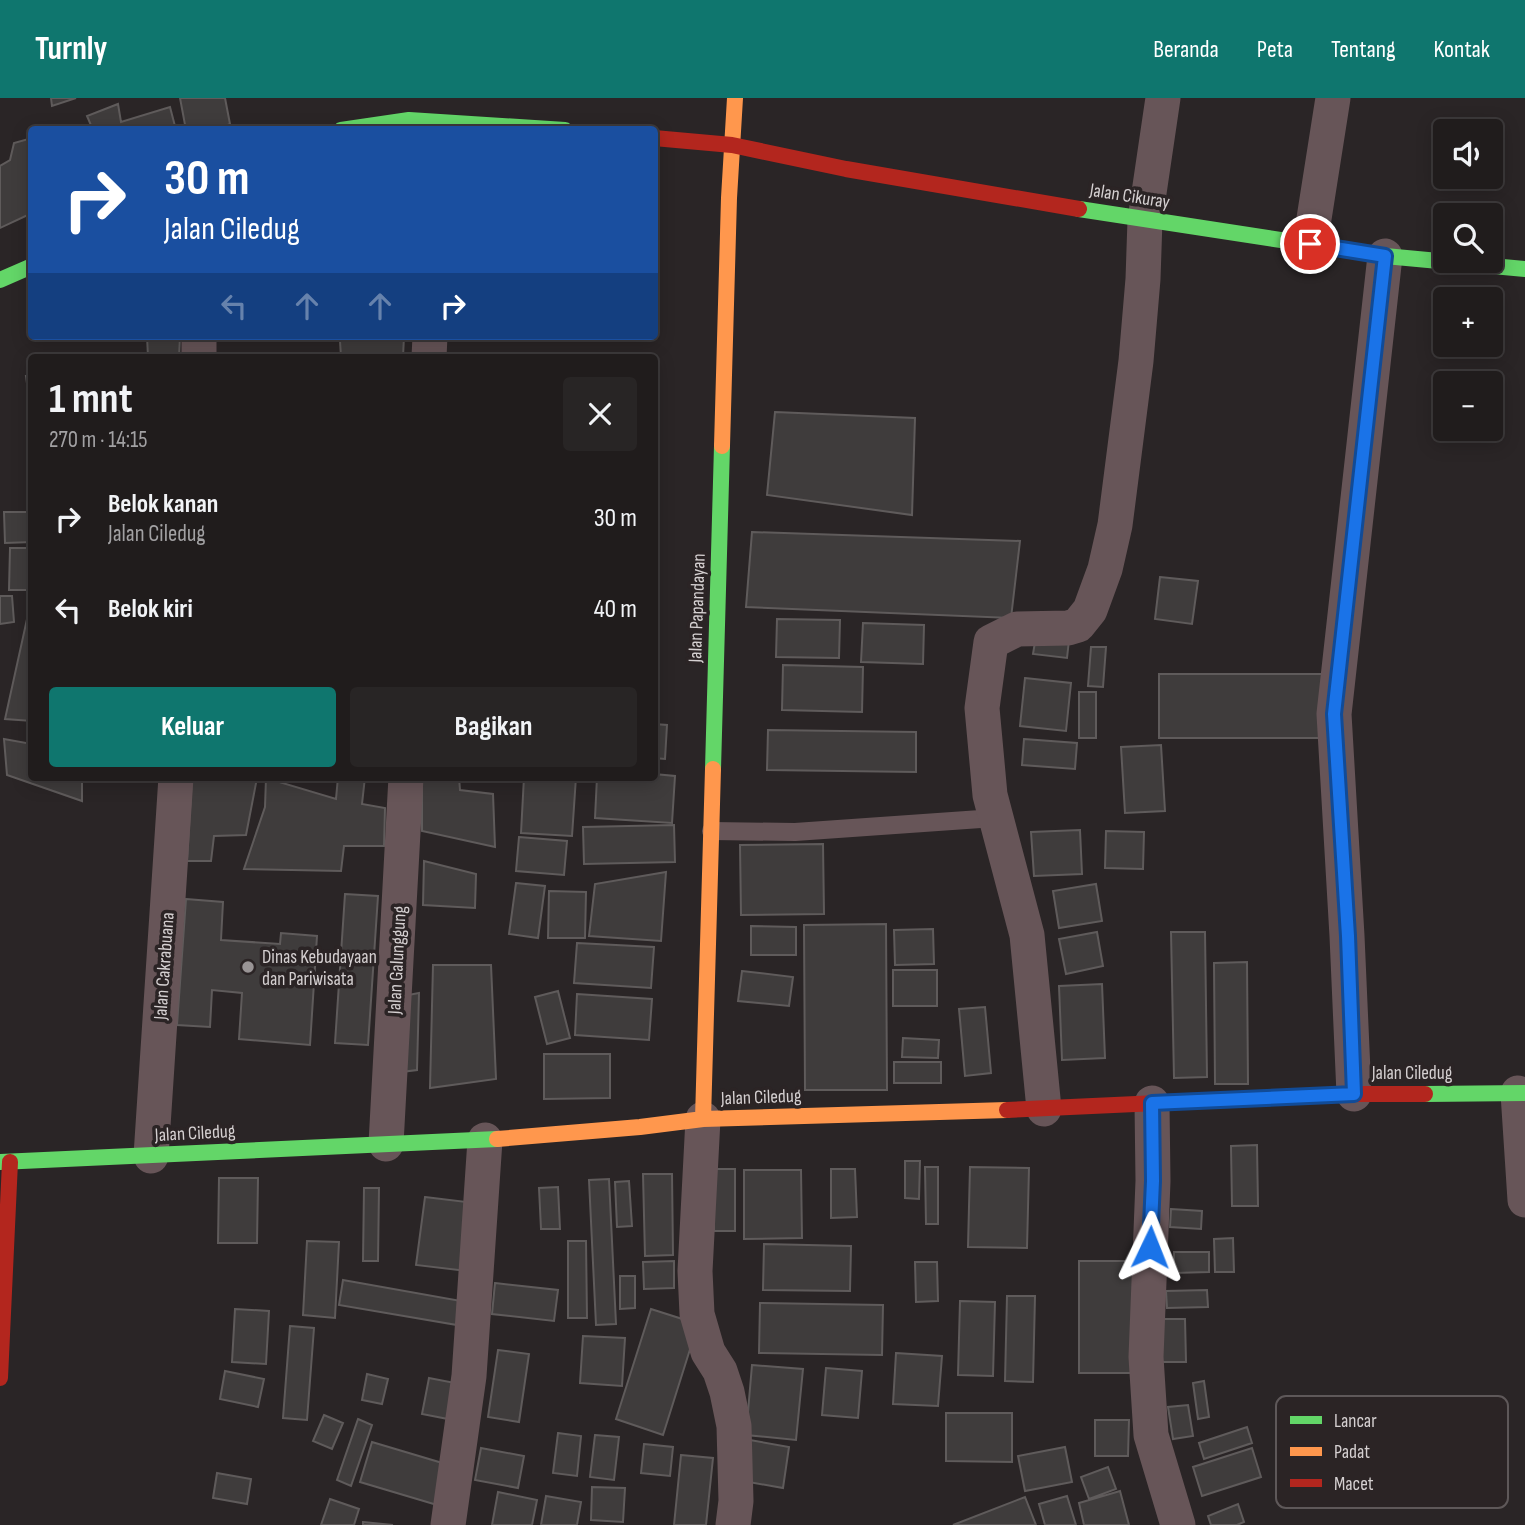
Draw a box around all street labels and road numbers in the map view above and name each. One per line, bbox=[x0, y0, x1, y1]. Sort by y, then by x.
street label: Jalan Cikuray bbox=[1087, 179, 1172, 214]
street label: Jalan Papandayan bbox=[684, 553, 711, 664]
street label: Jalan Galunggung bbox=[383, 905, 412, 1016]
street label: Jalan Cakrabuana bbox=[149, 912, 180, 1022]
street label: Jalan Ciledug bbox=[1371, 1062, 1453, 1085]
street label: Jalan Ciledug bbox=[719, 1085, 802, 1110]
street label: Jalan Ciledug bbox=[153, 1120, 236, 1147]

